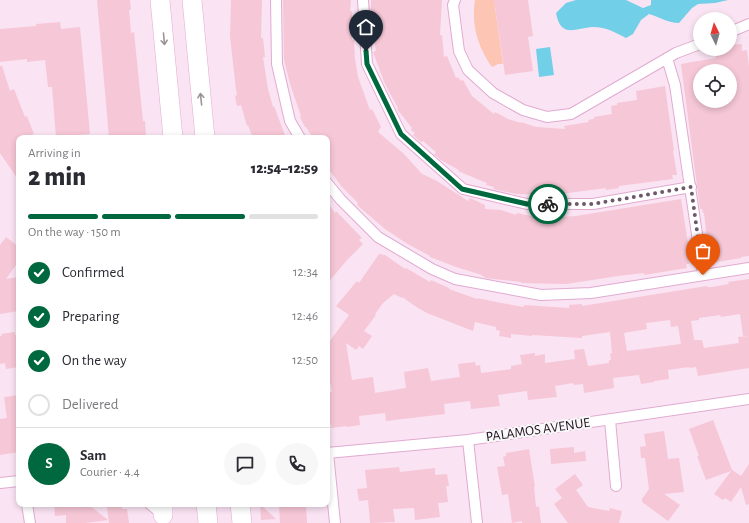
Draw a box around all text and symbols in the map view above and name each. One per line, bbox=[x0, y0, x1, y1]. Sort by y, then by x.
pin bbox=[349, 10, 383, 51]
north arrow bbox=[693, 12, 737, 56]
map controls bbox=[693, 12, 737, 108]
icon: home bbox=[355, 16, 377, 38]
one-way arrow bbox=[160, 32, 167, 45]
button: locate bbox=[693, 64, 737, 108]
one-way arrow bbox=[198, 93, 205, 106]
text: Arriving in bbox=[28, 147, 81, 160]
text: 12:54–12:59 bbox=[251, 161, 318, 176]
text: 2 min bbox=[28, 164, 86, 190]
courier bbox=[528, 184, 568, 224]
icon: bike bbox=[537, 193, 559, 215]
text: On the way · 150 m bbox=[28, 226, 121, 239]
pin bbox=[686, 234, 720, 275]
icon: bag bbox=[692, 240, 714, 262]
icon: check bbox=[28, 262, 50, 284]
text: Confirmed bbox=[62, 265, 124, 280]
text: 12:34 bbox=[293, 266, 318, 279]
icon: check bbox=[28, 306, 50, 328]
text: Preparing bbox=[62, 309, 119, 324]
text: 12:46 bbox=[292, 310, 318, 323]
icon: check bbox=[28, 350, 50, 372]
text: On the way bbox=[62, 353, 127, 368]
text: 12:50 bbox=[292, 354, 318, 367]
text: Delivered bbox=[62, 397, 119, 412]
street label: PALAMOS AVENUE bbox=[485, 416, 591, 444]
button: chat bbox=[224, 443, 266, 485]
button: phone bbox=[276, 443, 318, 485]
text: Sam bbox=[80, 448, 106, 463]
text: S bbox=[45, 456, 53, 471]
text: Courier · 4.4 bbox=[80, 466, 140, 479]

